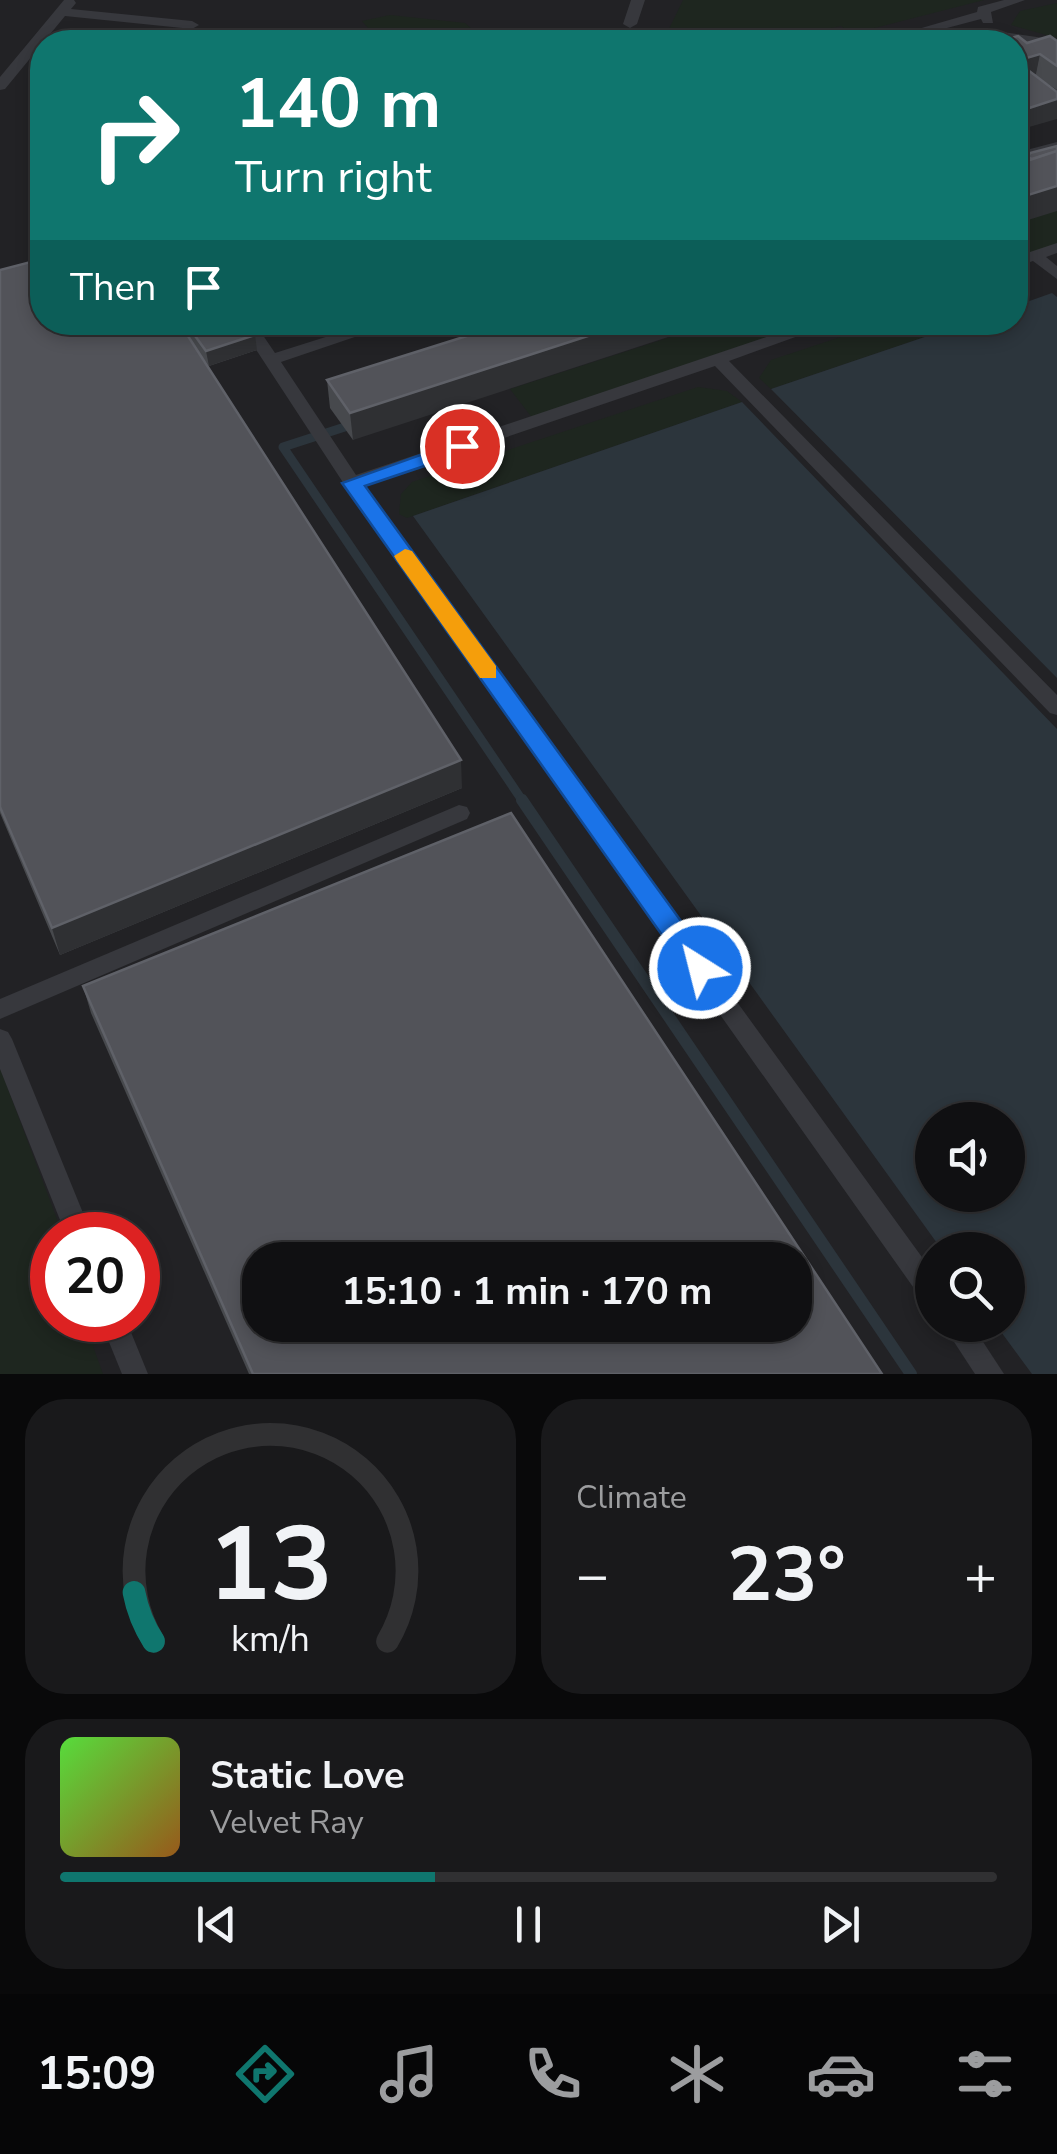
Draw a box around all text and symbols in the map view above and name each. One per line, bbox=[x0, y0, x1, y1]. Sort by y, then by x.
text: 140 m bbox=[235, 56, 441, 152]
icon: right bbox=[70, 70, 200, 200]
text: Turn right bbox=[235, 147, 432, 208]
icon: arrive bbox=[176, 260, 231, 315]
text: Then bbox=[70, 262, 156, 313]
pin bbox=[420, 404, 505, 489]
icon: arrive bbox=[435, 419, 490, 474]
position arrow bbox=[648, 916, 752, 1020]
map controls bbox=[915, 1102, 1025, 1342]
button: sound bbox=[915, 1102, 1025, 1212]
speed limit sign: 20 bbox=[30, 1212, 160, 1342]
button: search bbox=[915, 1232, 1025, 1342]
text: 15:10 · 1 min · 170 m bbox=[342, 1266, 712, 1317]
text: Climate bbox=[576, 1476, 687, 1519]
text: 13 bbox=[208, 1494, 333, 1636]
text: 23° bbox=[727, 1524, 846, 1626]
text: − bbox=[576, 1538, 609, 1613]
text: + bbox=[964, 1538, 997, 1613]
text: km/h bbox=[231, 1615, 310, 1664]
text: Static Love bbox=[210, 1750, 405, 1801]
text: Velvet Ray bbox=[210, 1801, 364, 1844]
icon: previous bbox=[189, 1897, 244, 1952]
icon: pause bbox=[501, 1897, 556, 1952]
icon: next bbox=[813, 1897, 868, 1952]
icon: directions bbox=[230, 2039, 300, 2109]
icon: music bbox=[374, 2039, 444, 2109]
icon: phone bbox=[518, 2039, 588, 2109]
icon: climate bbox=[662, 2039, 732, 2109]
icon: car bbox=[806, 2039, 876, 2109]
icon: filters bbox=[950, 2039, 1020, 2109]
text: 15:09 bbox=[37, 2044, 156, 2105]

